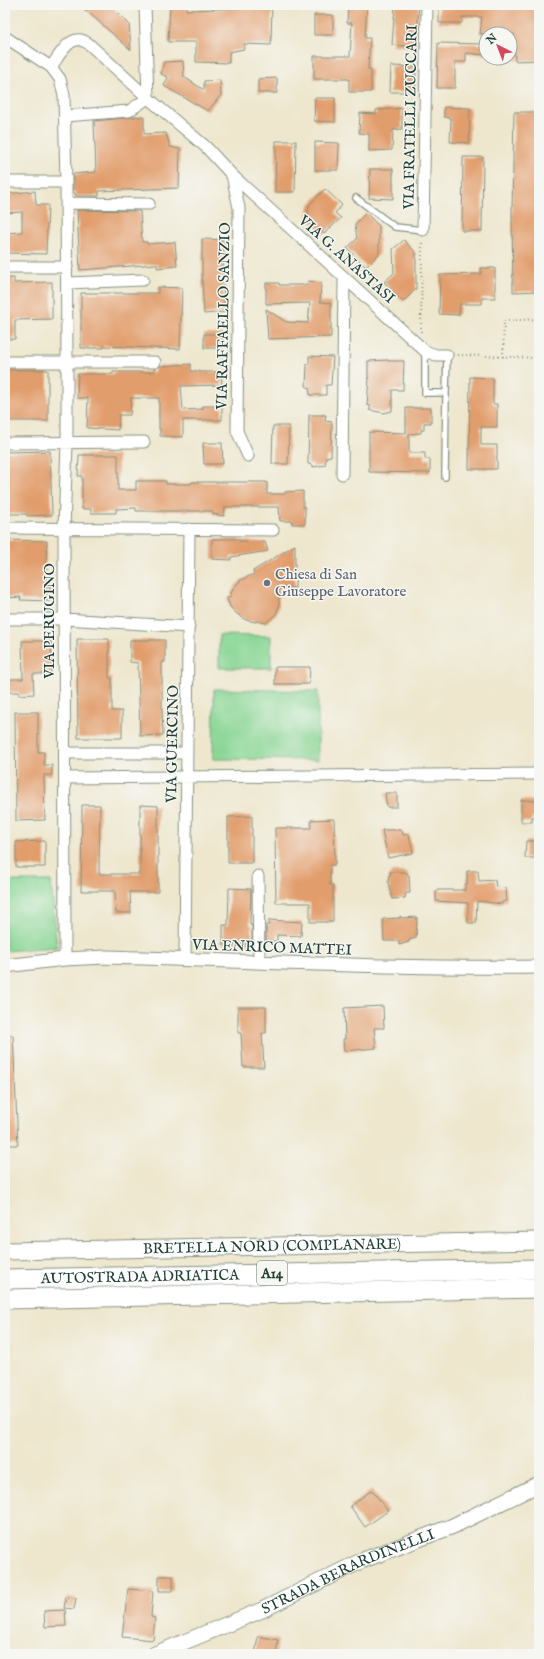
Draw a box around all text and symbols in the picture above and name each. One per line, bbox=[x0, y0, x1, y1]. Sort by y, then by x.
street label: VIA FRATELLI ZUCCARI bbox=[399, 24, 422, 211]
north arrow bbox=[478, 26, 518, 66]
text: N bbox=[483, 31, 501, 48]
street label: VIA G. ANASTASI bbox=[294, 210, 399, 308]
street label: VIA RAFFAELLO SANZIO bbox=[212, 222, 235, 411]
street label: VIA PERUGINO bbox=[40, 563, 59, 680]
place label: Chiesa di San Giuseppe Lavoratore bbox=[275, 565, 406, 601]
marker: Chiesa di San Giuseppe Lavoratore bbox=[262, 578, 272, 588]
street label: VIA GUERCINO bbox=[162, 685, 183, 804]
street label: VIA ENRICO MATTEI bbox=[191, 935, 353, 960]
street label: BRETELLA NORD (COMPLANARE) bbox=[143, 1235, 401, 1258]
road number: A14 bbox=[257, 1261, 287, 1285]
street label: AUTOSTRADA ADRIATICA bbox=[39, 1266, 240, 1288]
street label: STRADA BERARDINELLI bbox=[258, 1525, 438, 1619]

